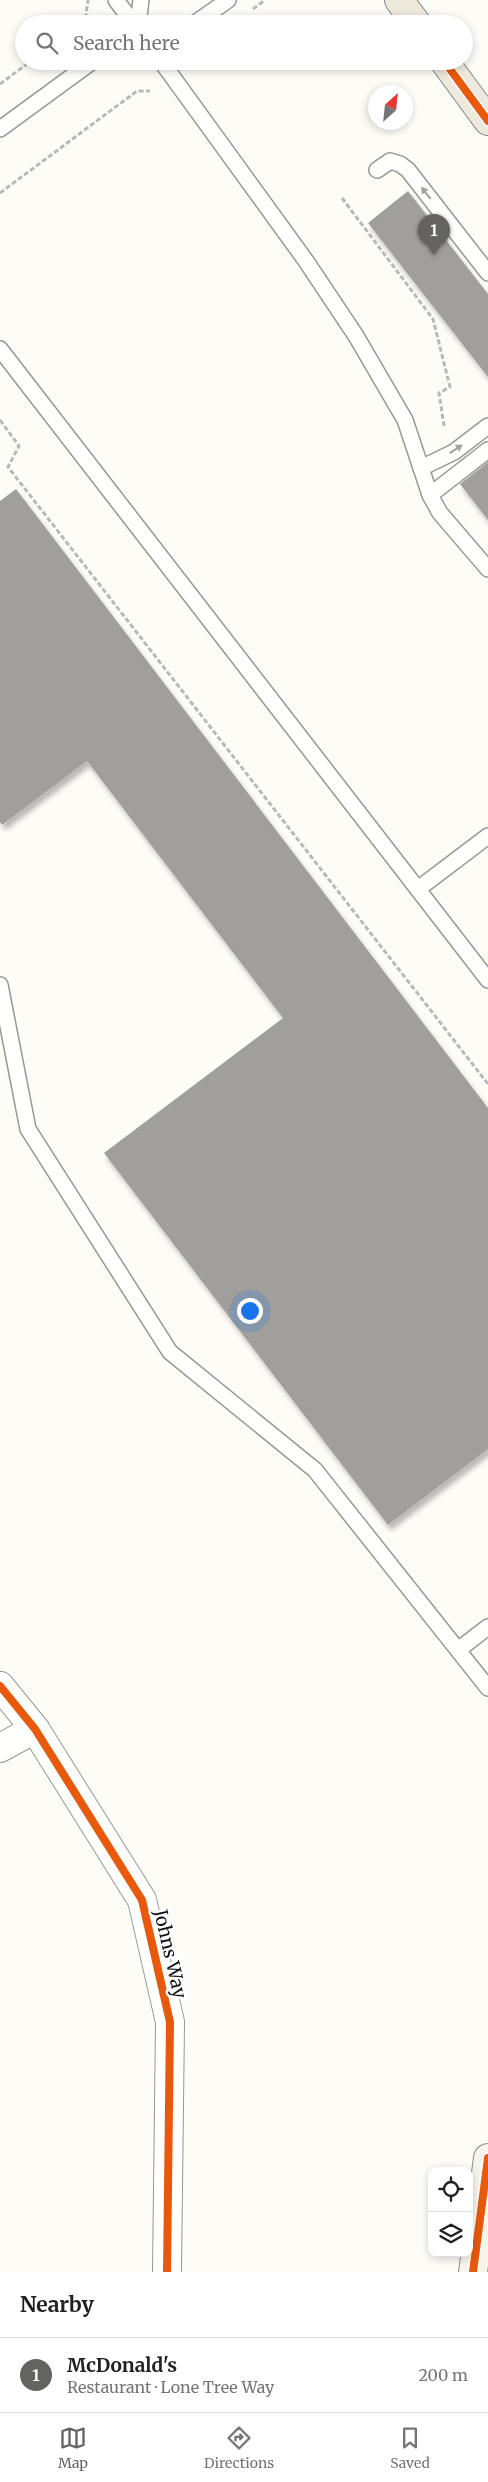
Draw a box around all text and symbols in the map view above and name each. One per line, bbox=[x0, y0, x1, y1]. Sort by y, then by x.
search box bbox=[15, 15, 473, 70]
icon: search bbox=[33, 29, 61, 57]
text: Search here bbox=[73, 31, 180, 55]
north arrow bbox=[368, 85, 413, 130]
one-way arrow bbox=[421, 186, 431, 200]
pin: 1 bbox=[418, 214, 450, 255]
one-way arrow bbox=[449, 445, 463, 454]
your location bbox=[237, 1298, 263, 1324]
street label: Johns Way bbox=[149, 1906, 192, 2001]
map controls bbox=[428, 2167, 473, 2257]
button: locate bbox=[428, 2167, 473, 2212]
button: layers bbox=[428, 2212, 473, 2257]
text: Nearby bbox=[20, 2291, 94, 2318]
text: McDonald's bbox=[67, 2353, 177, 2377]
text: 1 bbox=[32, 2365, 40, 2385]
text: 200 m bbox=[418, 2365, 468, 2385]
text: Restaurant · Lone Tree Way bbox=[67, 2377, 274, 2397]
tab: Map bbox=[58, 2424, 88, 2472]
tab: Directions bbox=[204, 2424, 274, 2472]
tab: Saved bbox=[390, 2424, 430, 2472]

